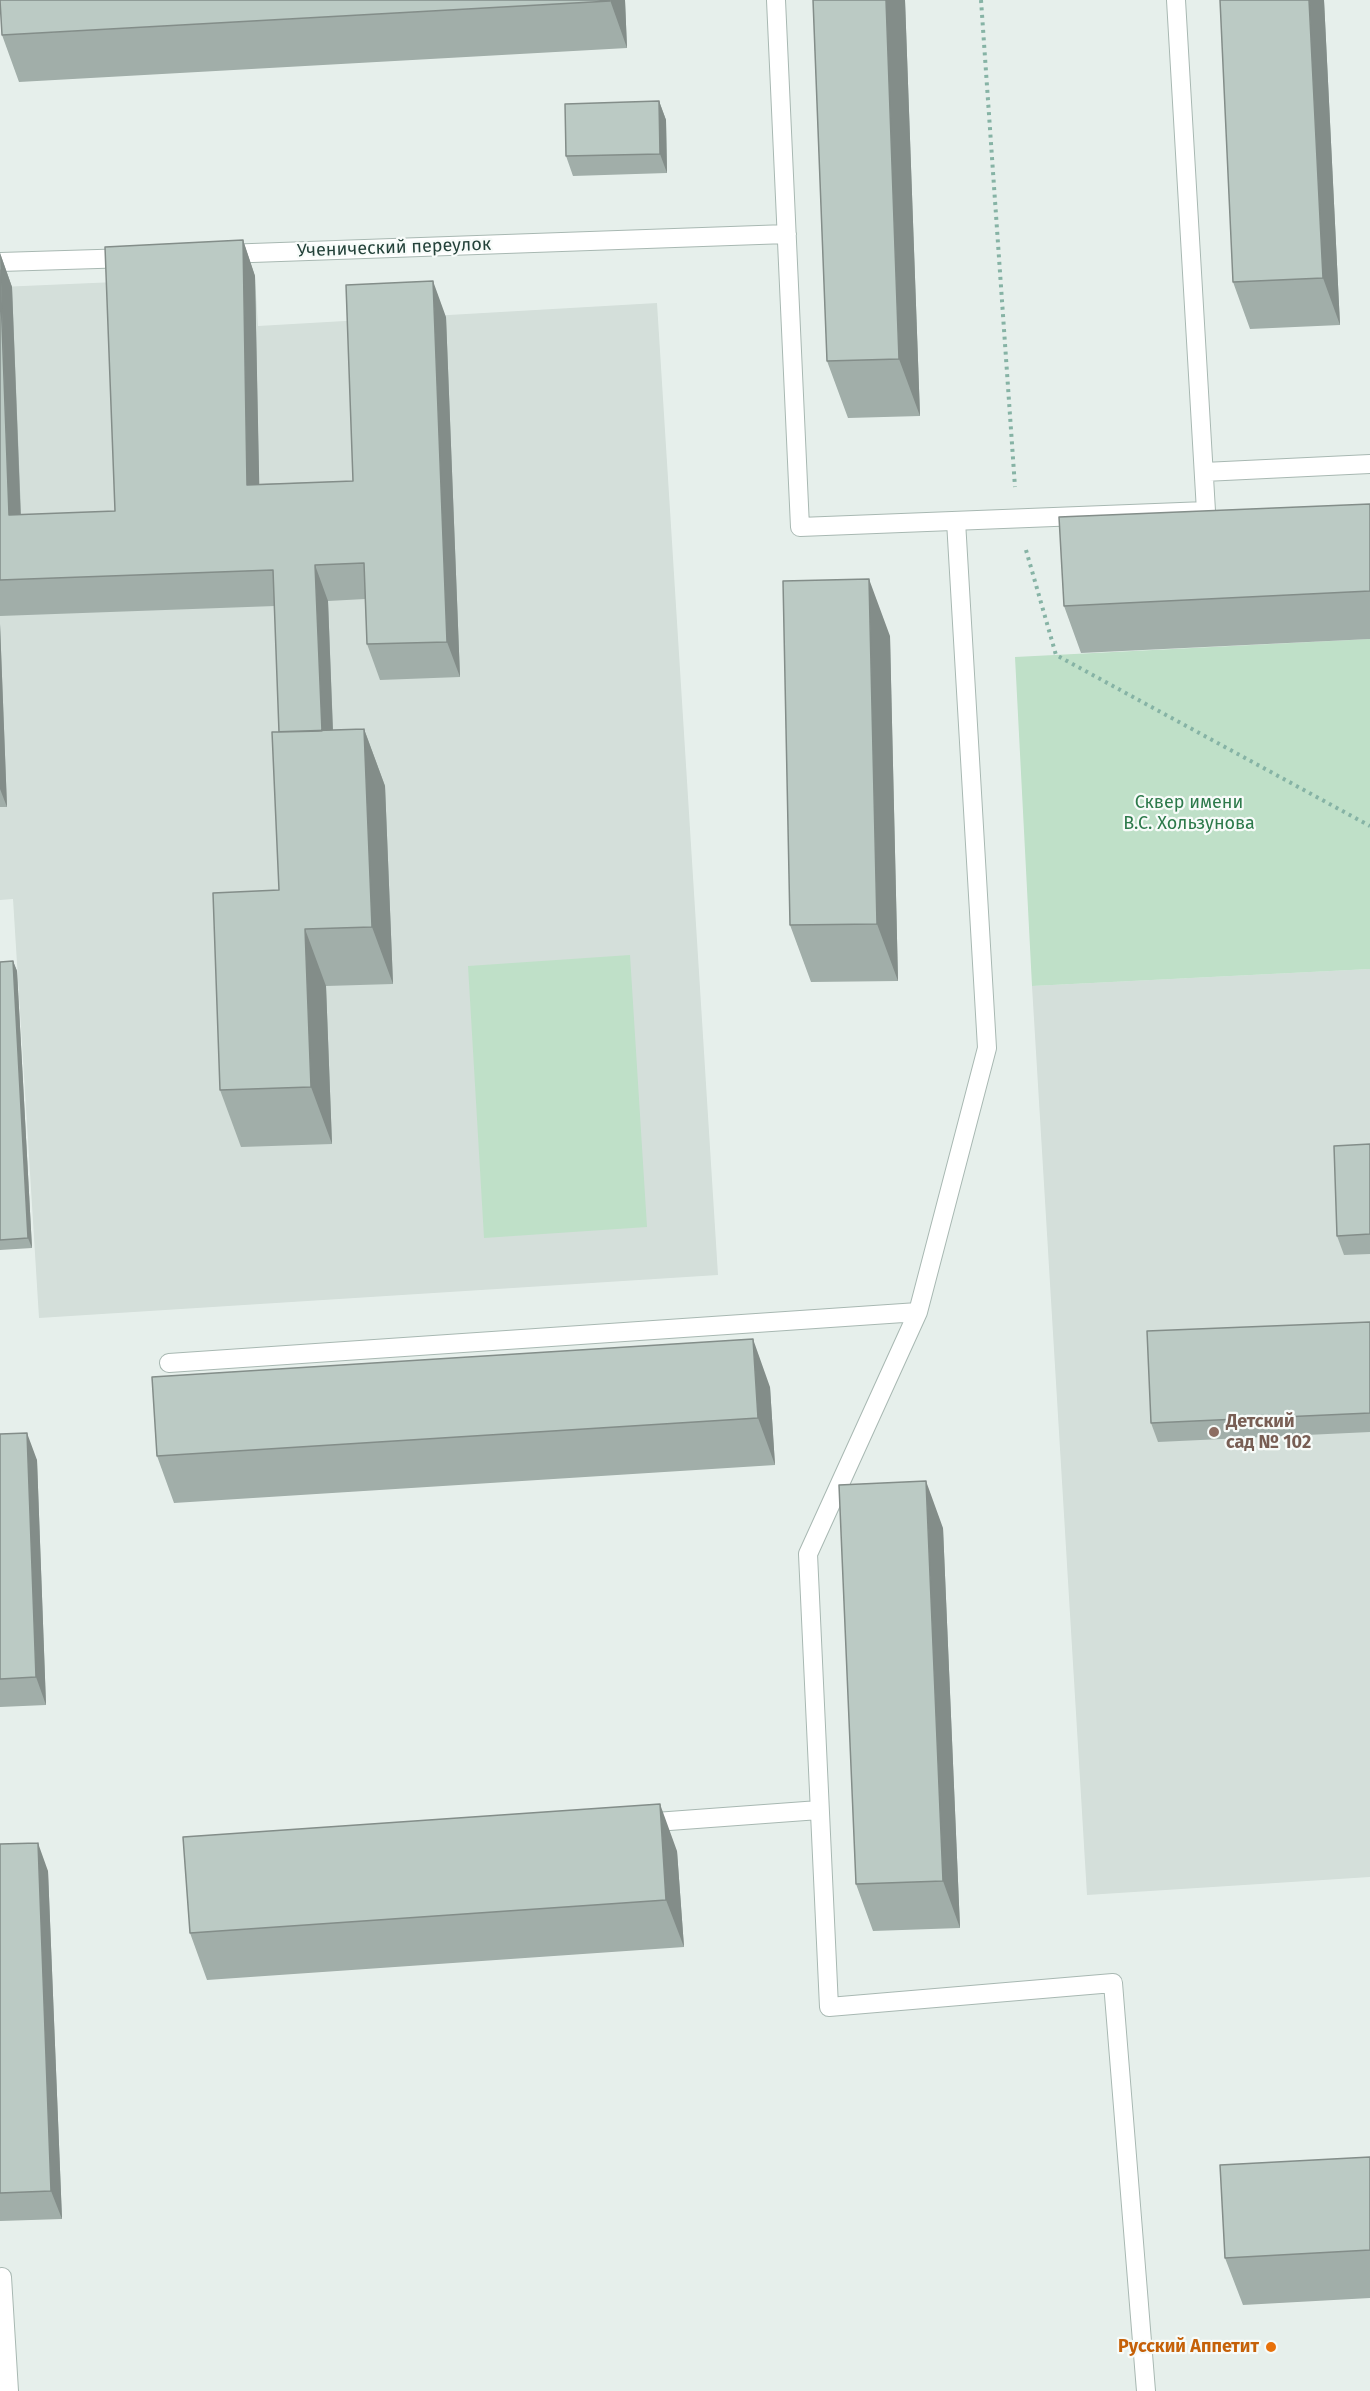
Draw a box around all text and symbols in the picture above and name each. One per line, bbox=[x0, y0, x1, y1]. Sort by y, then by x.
street label: Ученический переулок bbox=[297, 234, 491, 262]
park label: Сквер имени В.С. Хользунова bbox=[1123, 792, 1255, 834]
place label: Детский сад № 102 bbox=[1226, 1411, 1311, 1454]
marker: Детский сад № 102 bbox=[1207, 1425, 1221, 1439]
place label: Русский Аппетит bbox=[1118, 2336, 1259, 2358]
marker: Русский Аппетит bbox=[1264, 2340, 1278, 2354]

